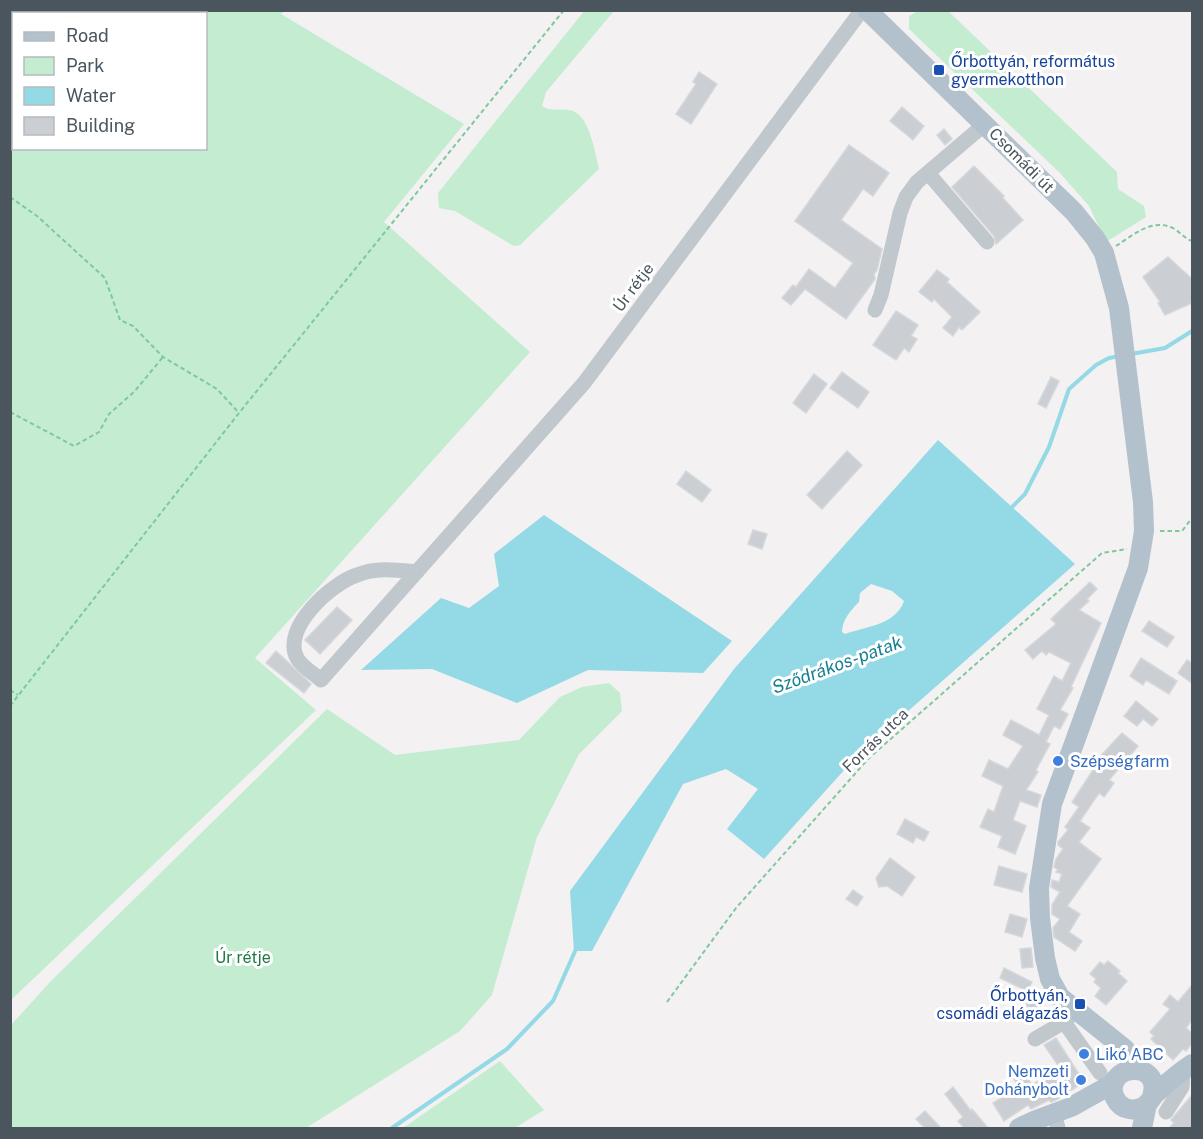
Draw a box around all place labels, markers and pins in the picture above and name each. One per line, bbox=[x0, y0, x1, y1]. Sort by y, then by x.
place label: Őrbottyán, református gyermekotthon bbox=[951, 51, 1115, 89]
marker: Őrbottyán, református gyermekotthon bbox=[932, 63, 946, 77]
place label: Szépségfarm bbox=[1070, 752, 1169, 771]
marker: Szépségfarm bbox=[1051, 754, 1065, 768]
place label: Őrbottyán, csomádi elágazás bbox=[936, 985, 1068, 1023]
marker: Őrbottyán, csomádi elágazás bbox=[1073, 997, 1087, 1011]
place label: Likó ABC bbox=[1096, 1045, 1164, 1064]
marker: Likó ABC bbox=[1077, 1047, 1091, 1061]
place label: Nemzeti Dohánybolt bbox=[984, 1062, 1069, 1099]
marker: Nemzeti Dohánybolt bbox=[1074, 1073, 1088, 1087]

